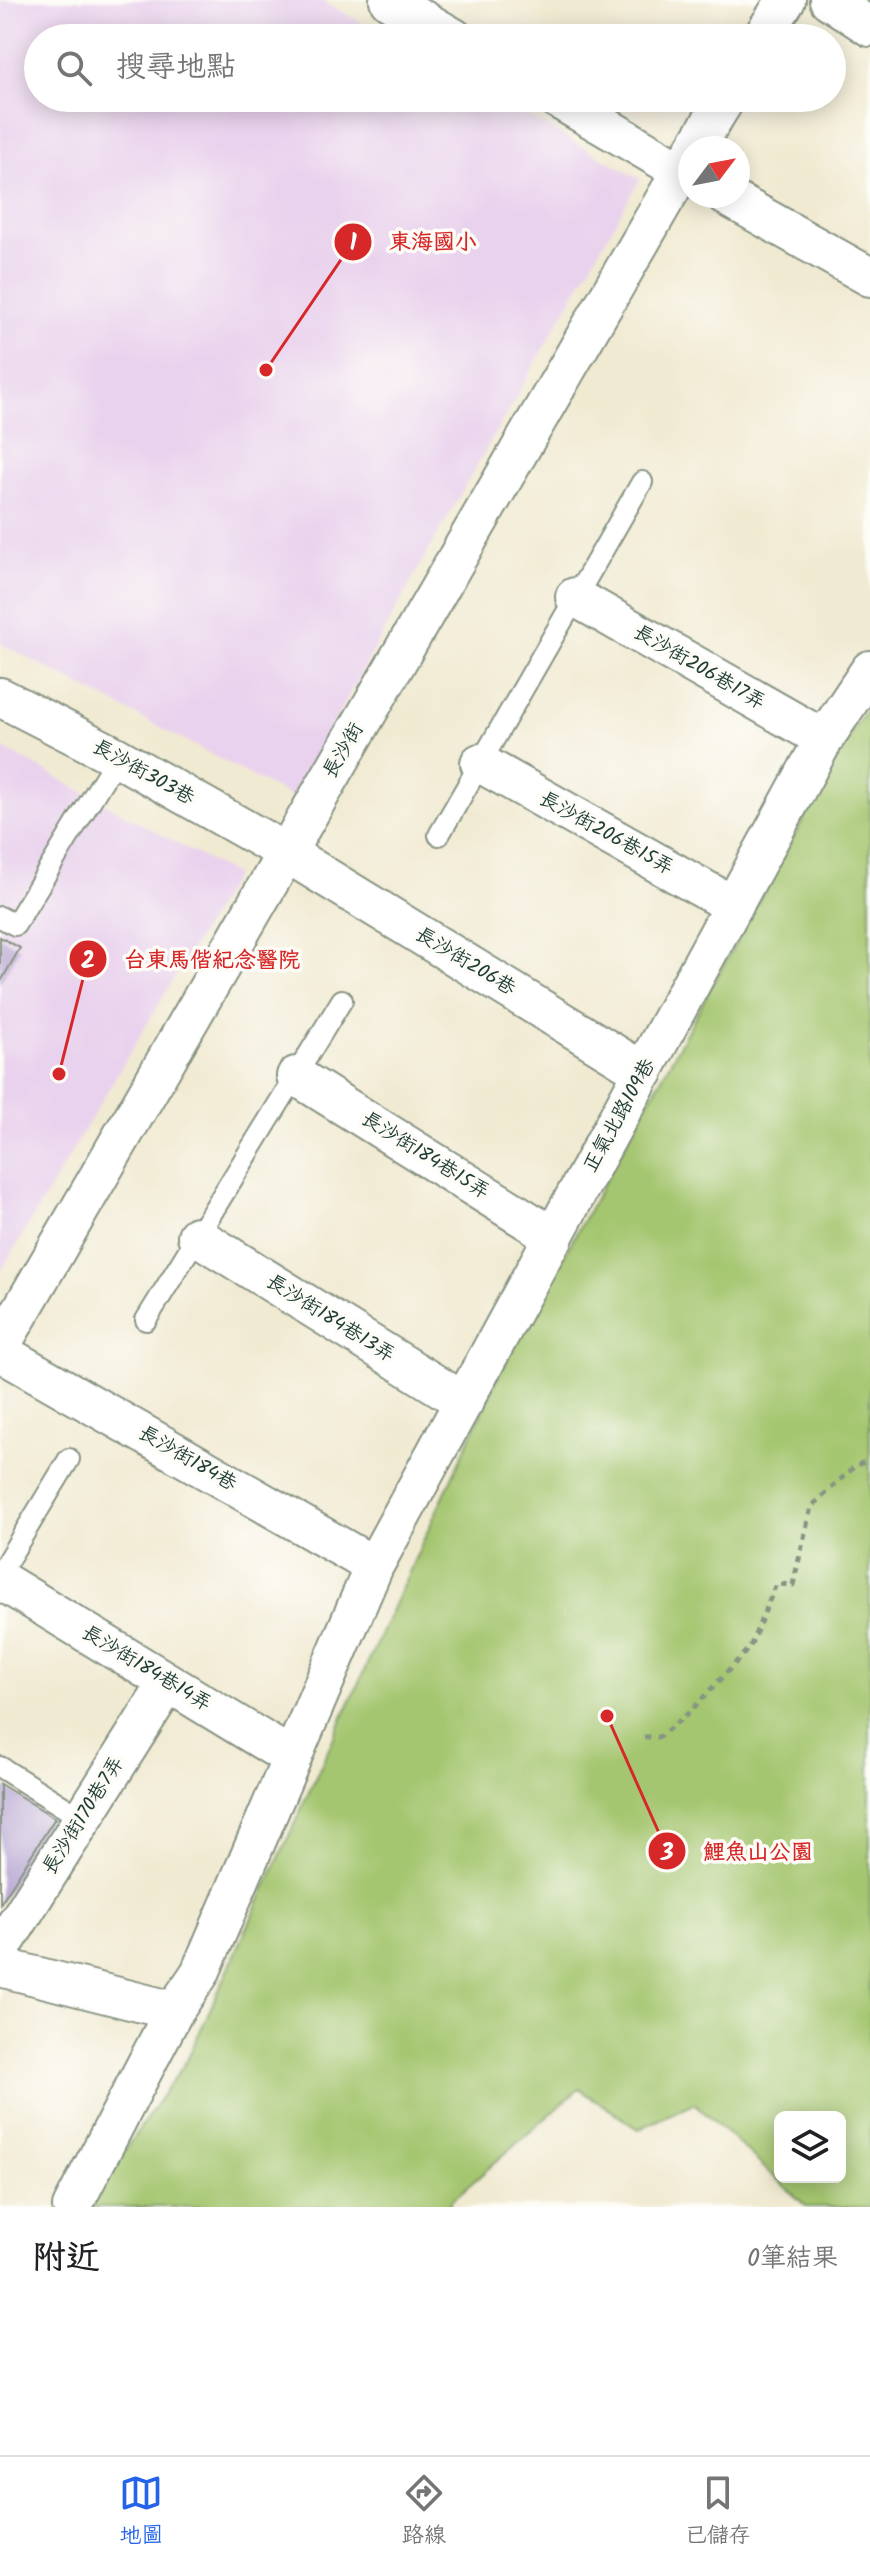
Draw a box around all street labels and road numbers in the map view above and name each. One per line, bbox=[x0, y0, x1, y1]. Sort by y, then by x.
street label: 長沙街206巷17弄 bbox=[627, 617, 771, 719]
street label: 長沙街 bbox=[315, 717, 373, 785]
street label: 長沙街303巷 bbox=[86, 732, 201, 815]
street label: 長沙街206巷15弄 bbox=[533, 784, 679, 884]
street label: 長沙街206巷 bbox=[408, 919, 522, 1005]
street label: 正氣北路109巷 bbox=[575, 1052, 665, 1179]
street label: 長沙街184巷15弄 bbox=[354, 1104, 496, 1208]
street label: 長沙街184巷13弄 bbox=[259, 1266, 401, 1372]
street label: 長沙街184巷 bbox=[132, 1418, 243, 1501]
street label: 長沙街184巷14弄 bbox=[75, 1618, 217, 1720]
street label: 長沙街170巷7弄 bbox=[35, 1750, 133, 1882]

